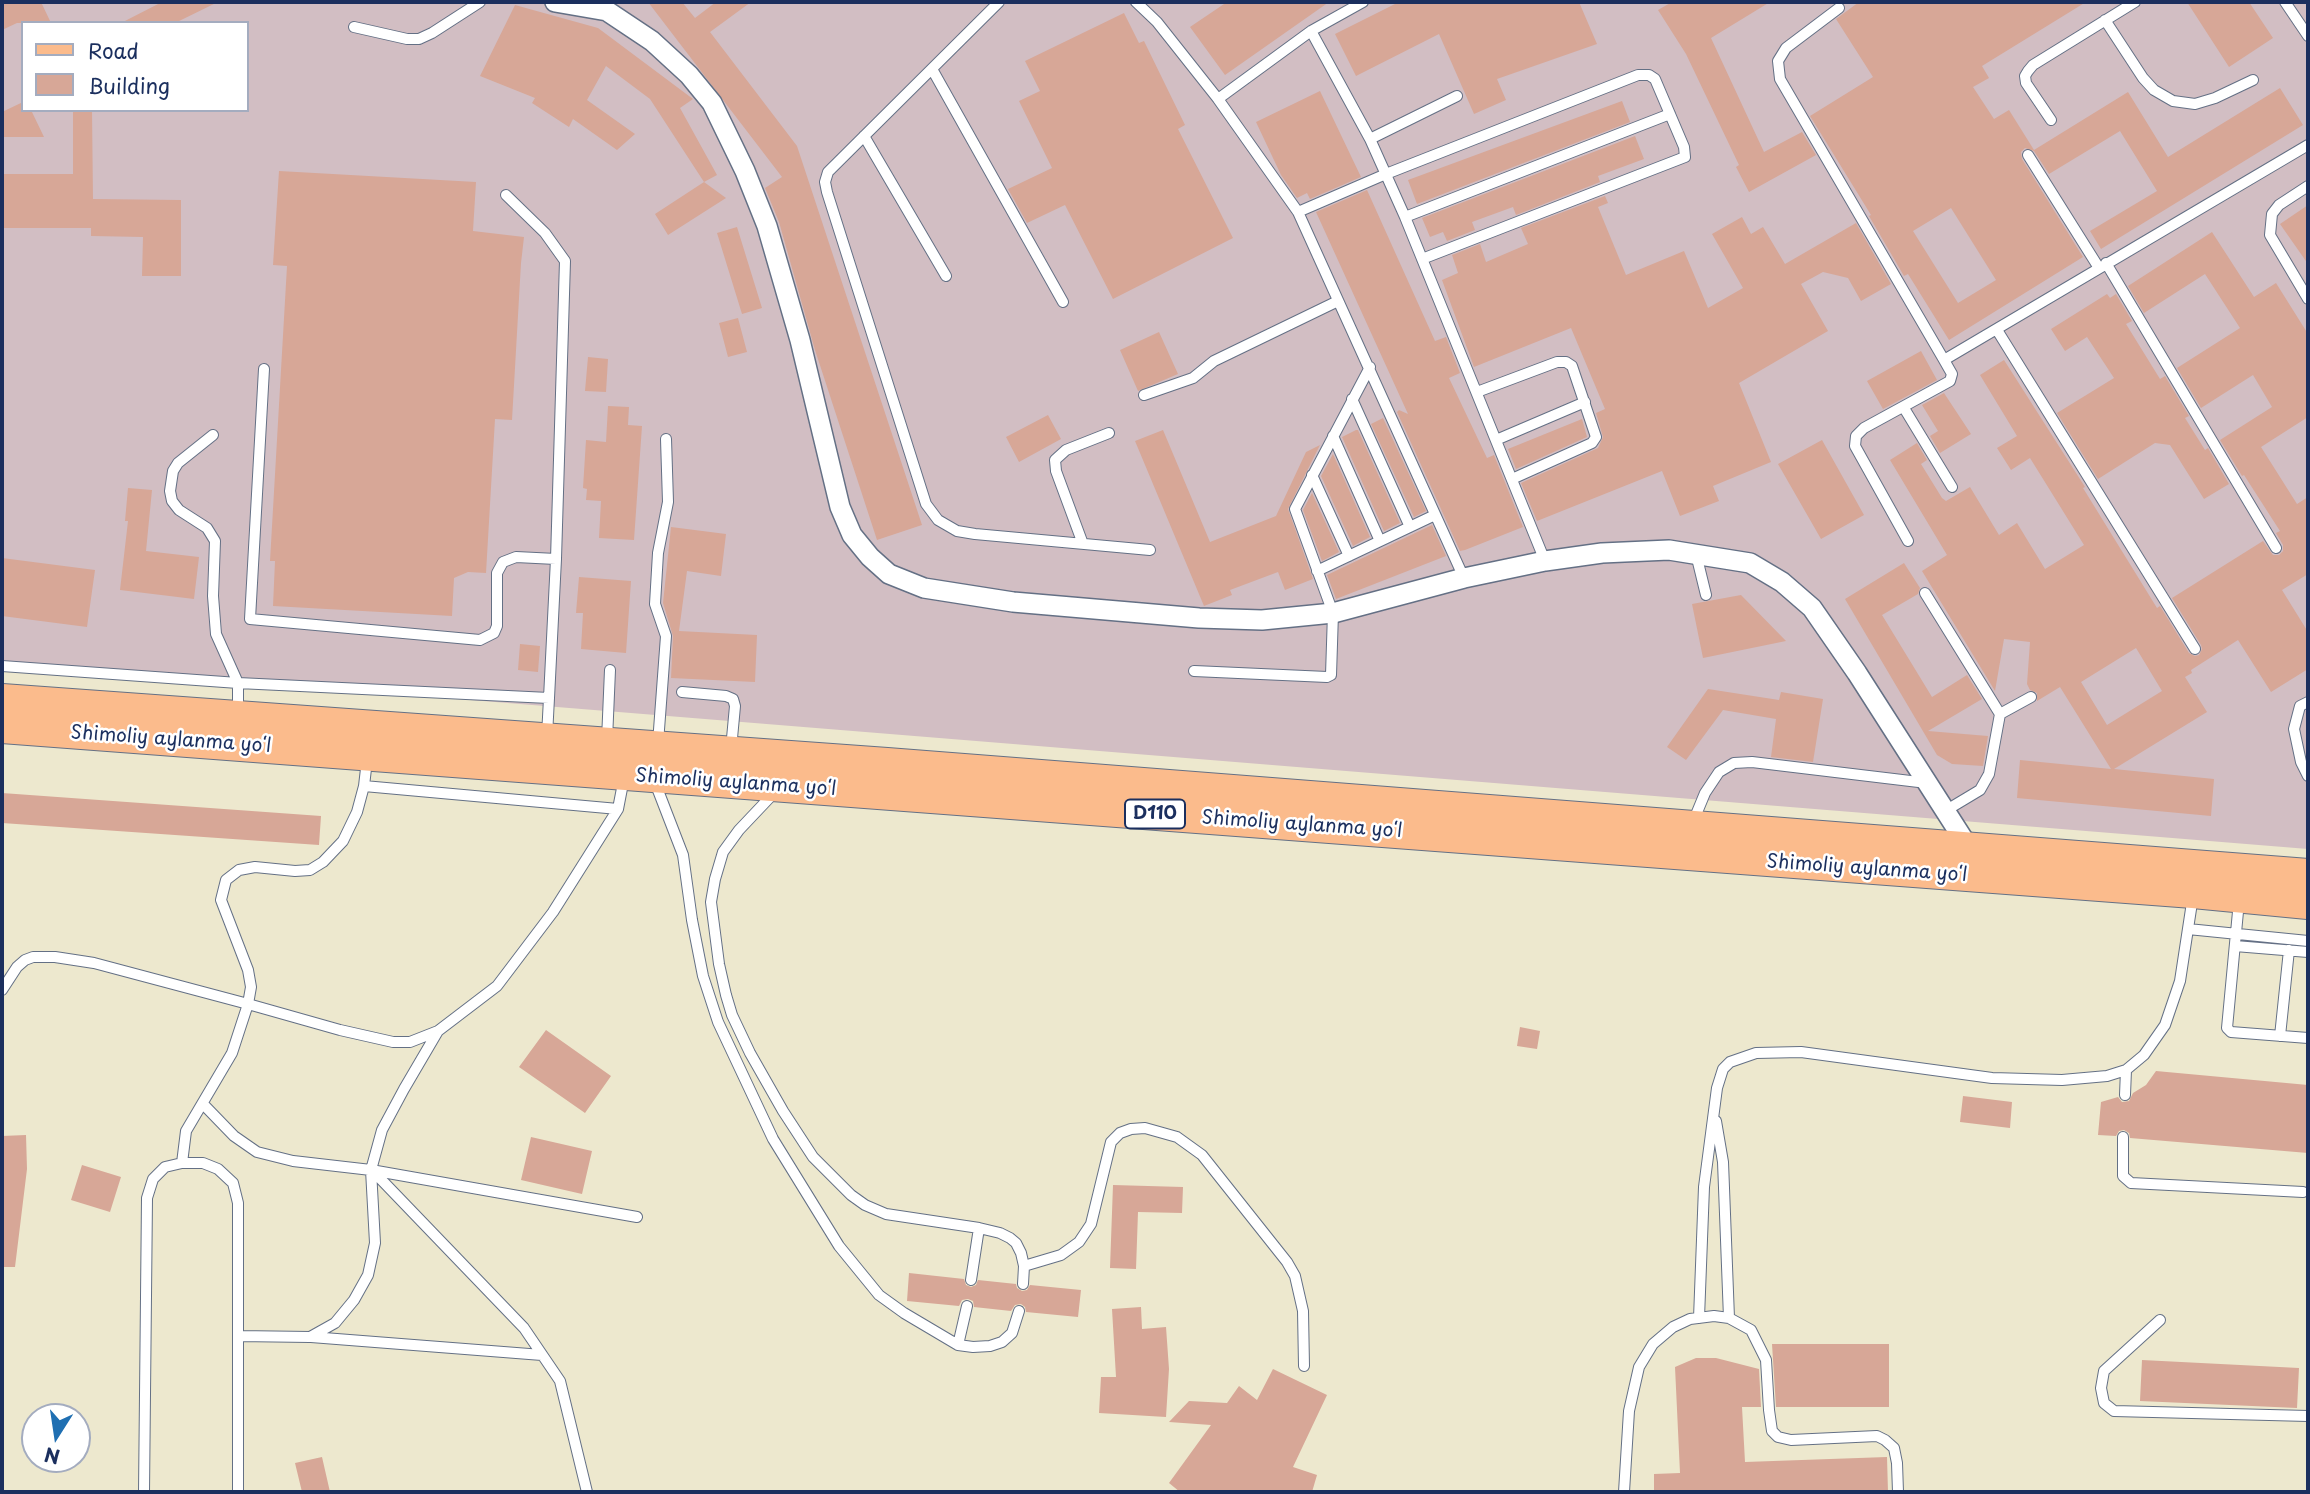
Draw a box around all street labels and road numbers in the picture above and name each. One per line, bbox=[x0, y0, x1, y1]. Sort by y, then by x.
street label: Shimoliy aylanma yoʻl bbox=[70, 722, 272, 758]
street label: Shimoliy aylanma yoʻl bbox=[635, 765, 837, 801]
road number: D110 bbox=[1125, 800, 1185, 828]
street label: Shimoliy aylanma yoʻl bbox=[1201, 807, 1403, 843]
street label: Shimoliy aylanma yoʻl bbox=[1766, 851, 1968, 887]

